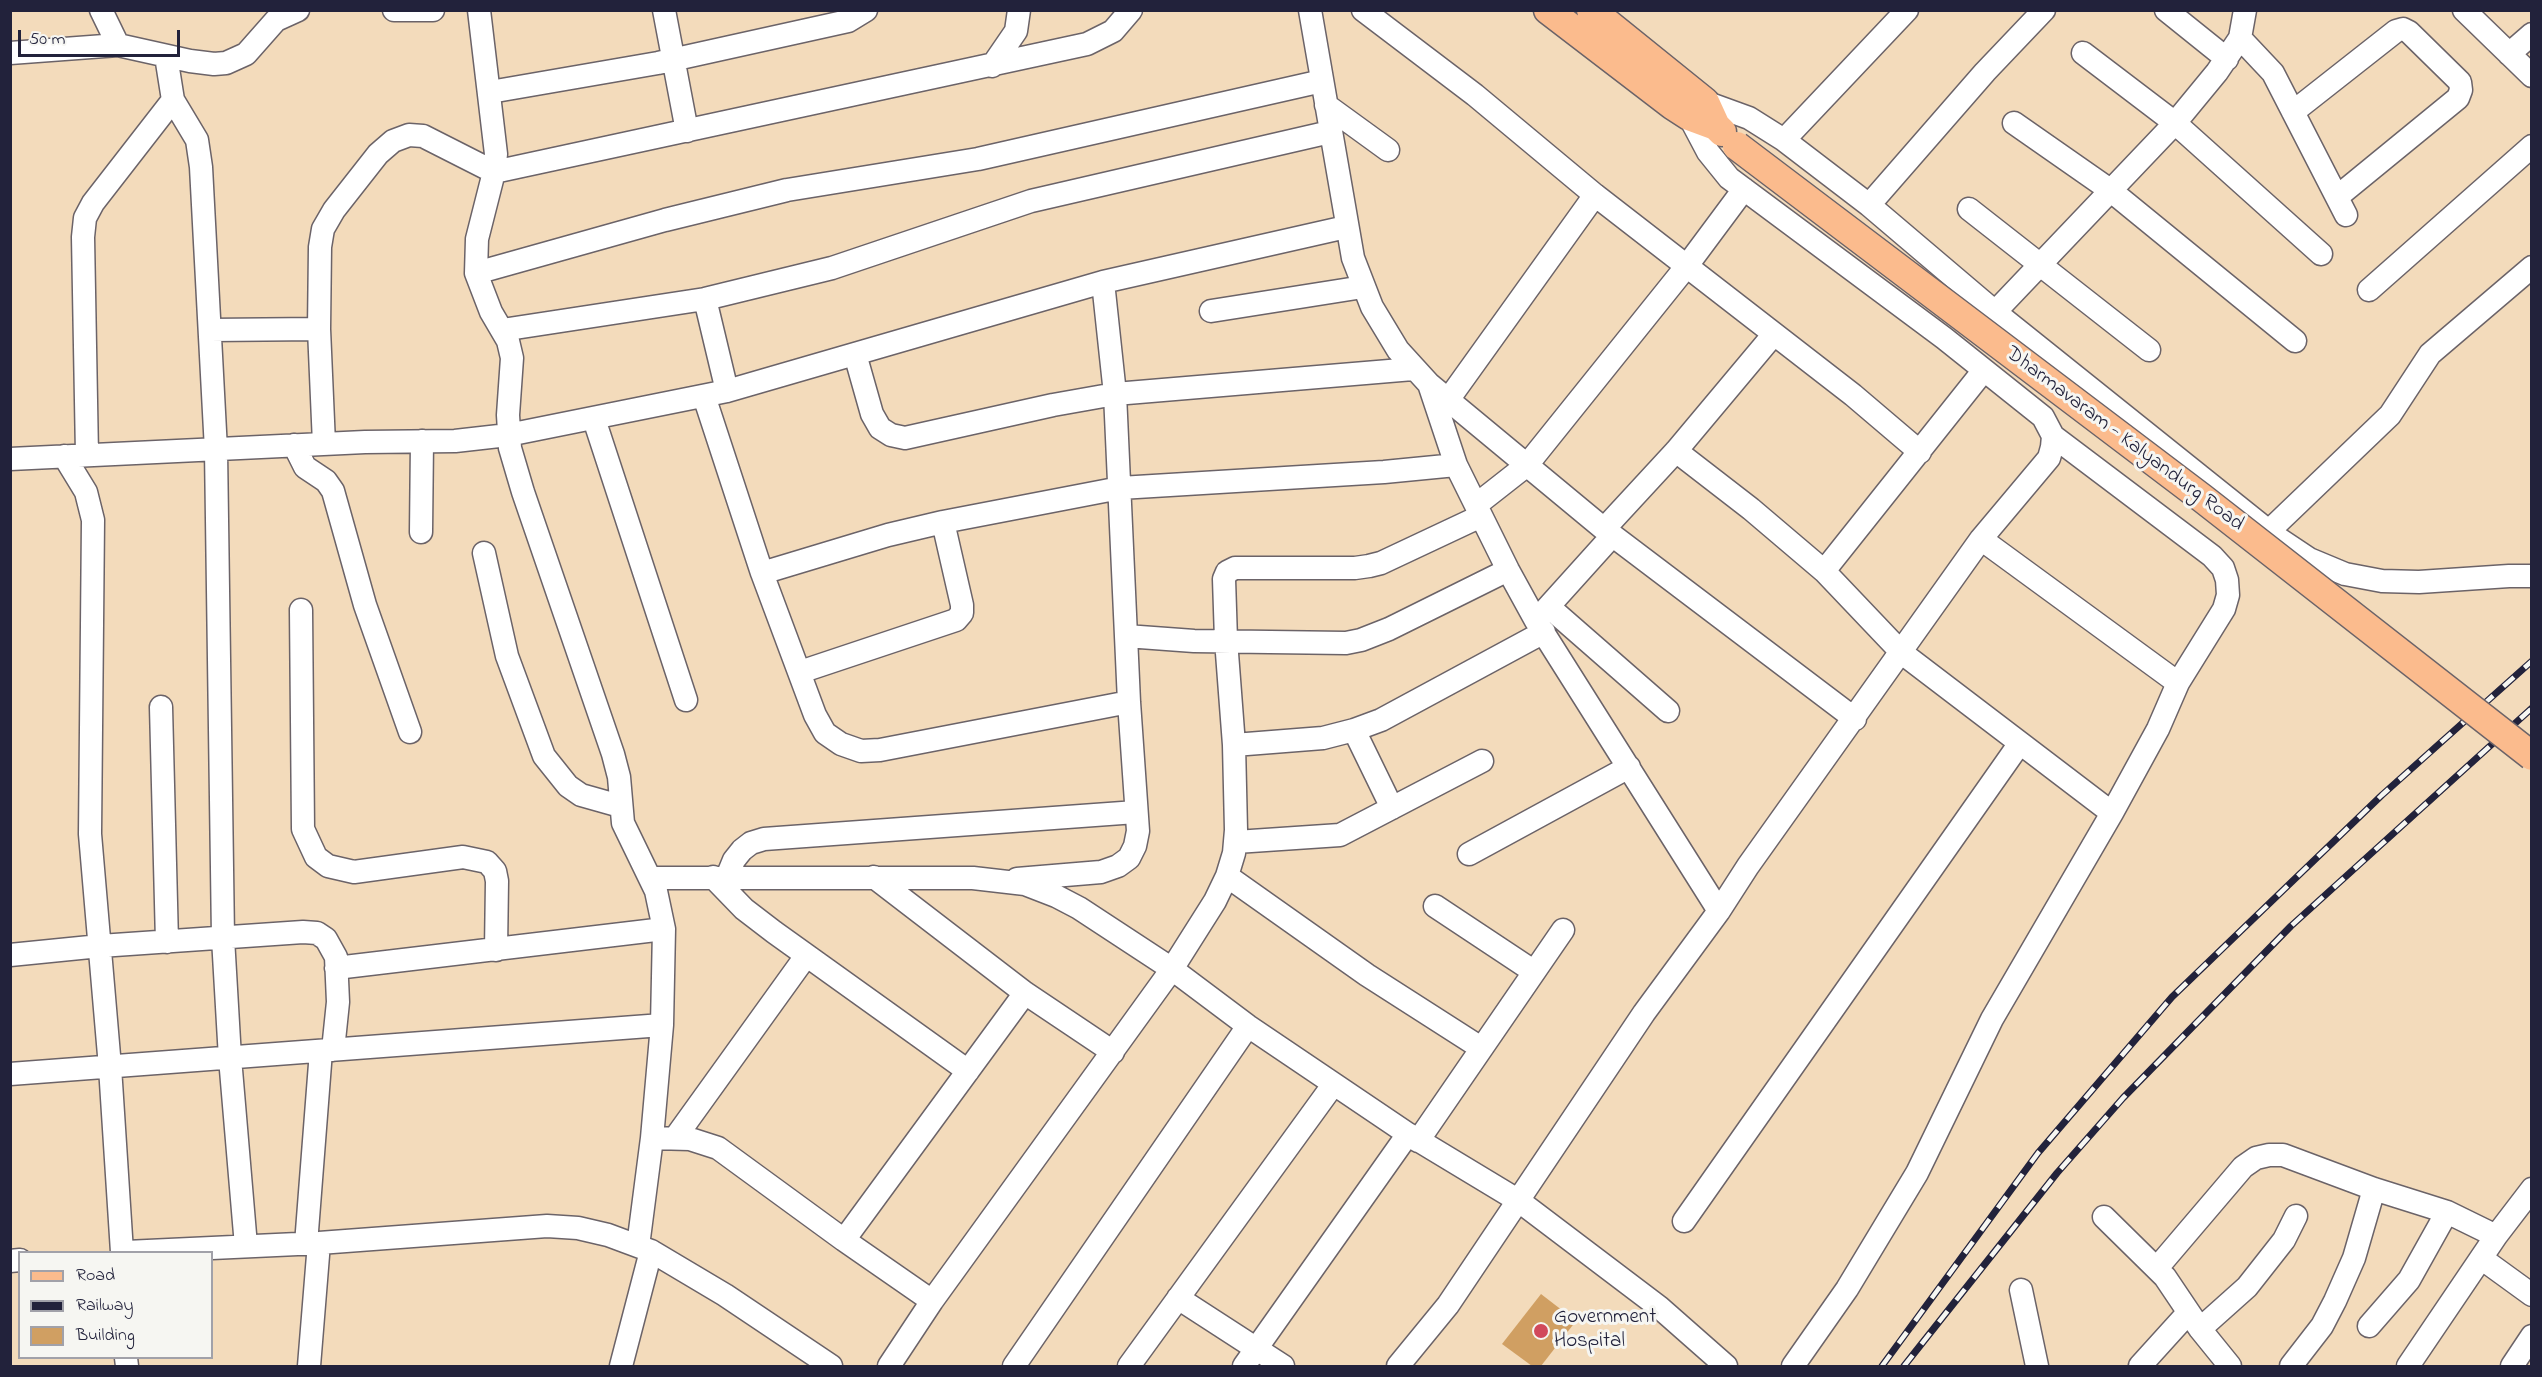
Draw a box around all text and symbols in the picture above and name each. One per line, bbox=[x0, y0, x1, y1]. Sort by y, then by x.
scale bar bbox=[21, 18, 183, 56]
text: 50 m bbox=[29, 27, 66, 53]
street label: Dharmavaram - Kalyandurg Road bbox=[2000, 342, 2248, 538]
legend bbox=[18, 1251, 213, 1359]
text: Road bbox=[76, 1263, 115, 1289]
text: Railway bbox=[76, 1293, 133, 1319]
place label: Government Hospital bbox=[1554, 1306, 1656, 1356]
marker: Government Hospital bbox=[1532, 1322, 1550, 1340]
text: Building bbox=[76, 1323, 135, 1349]

